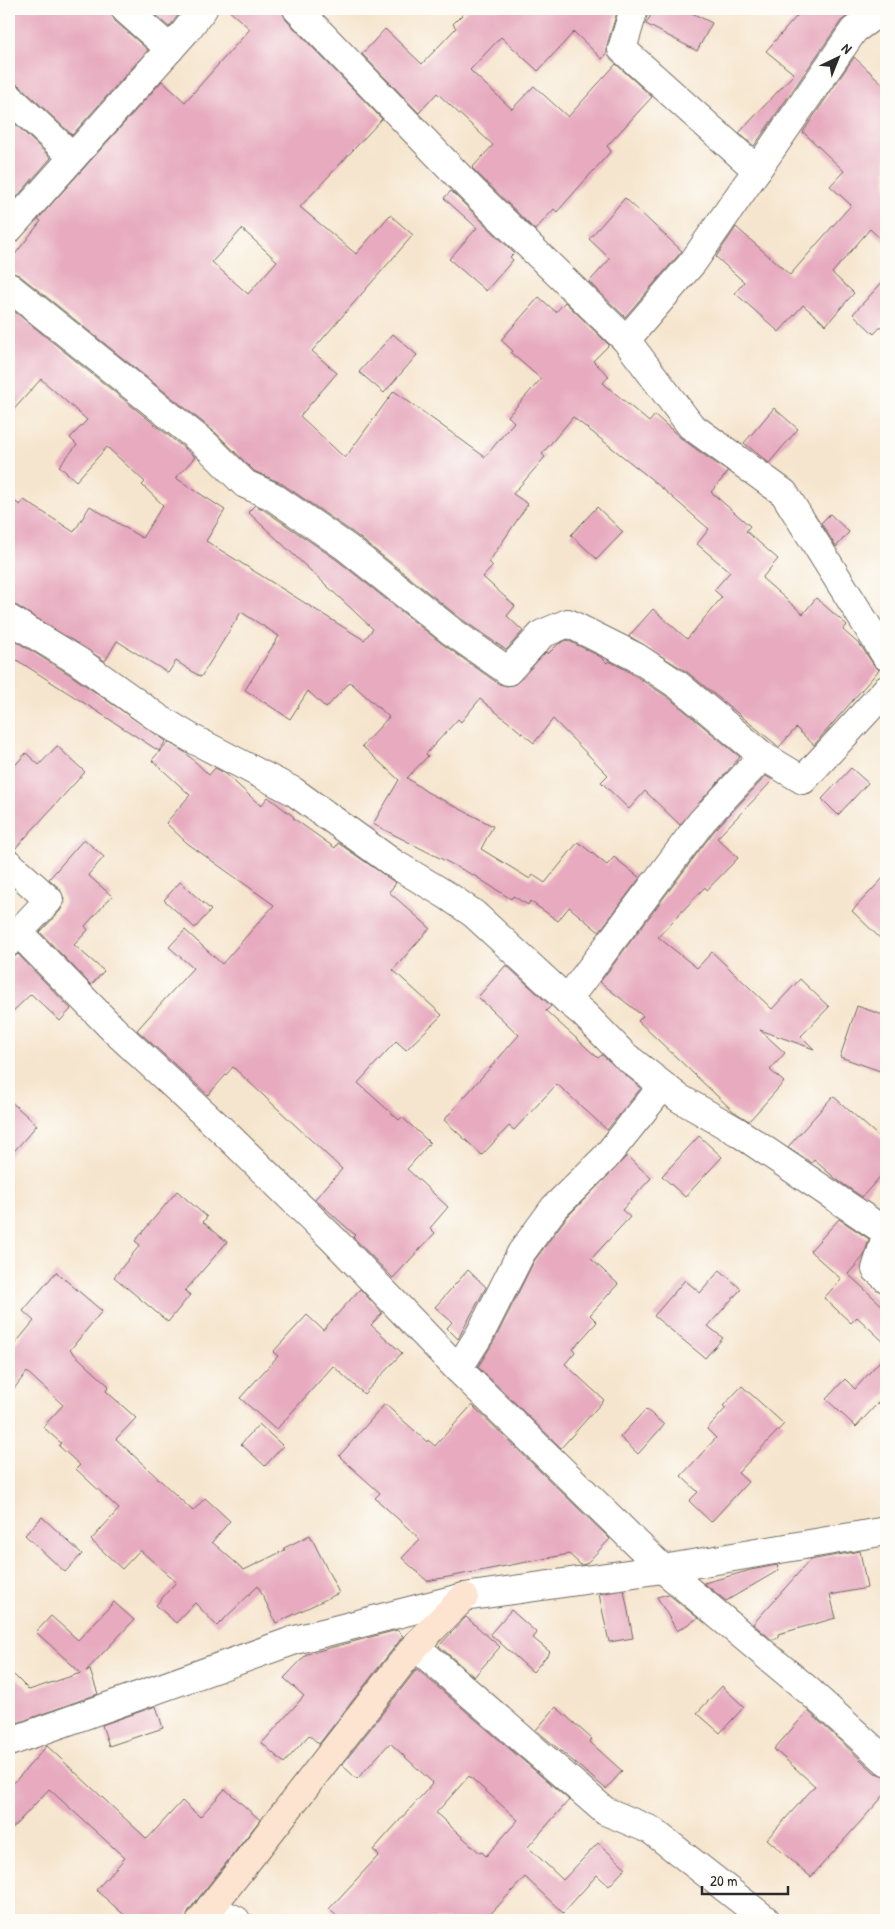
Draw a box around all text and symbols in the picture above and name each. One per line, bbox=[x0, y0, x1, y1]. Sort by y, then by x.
north arrow bbox=[812, 32, 862, 82]
text: N bbox=[838, 39, 857, 58]
scale bar bbox=[702, 1864, 789, 1896]
text: 20 m bbox=[710, 1870, 737, 1891]

